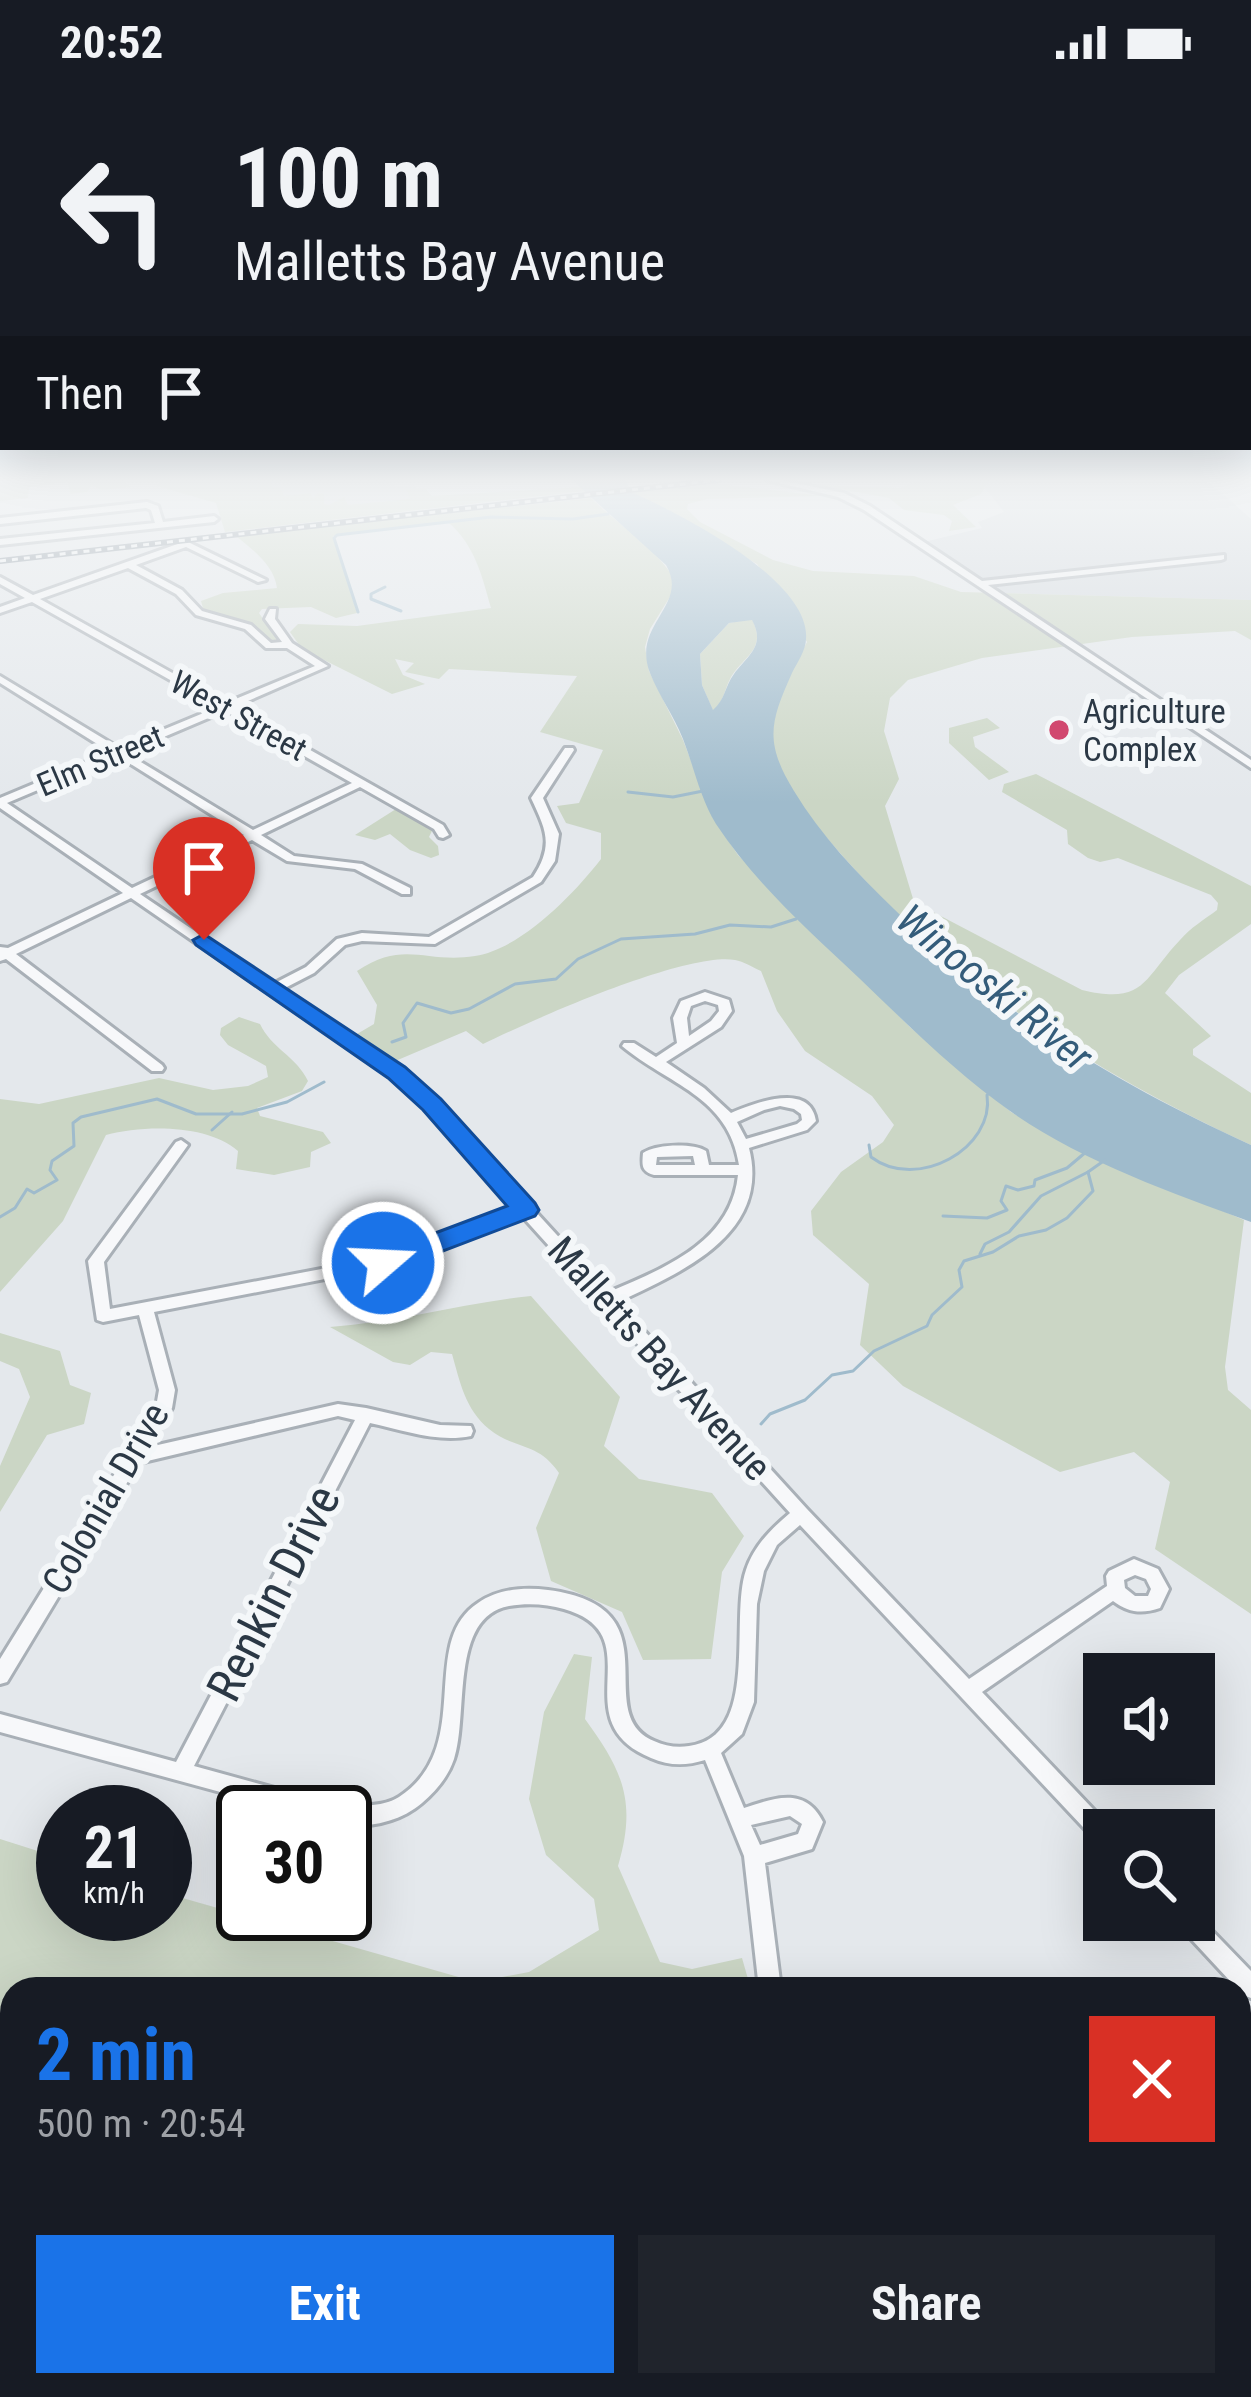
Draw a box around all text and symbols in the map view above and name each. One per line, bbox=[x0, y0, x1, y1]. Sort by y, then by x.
text: 20:52 bbox=[60, 16, 163, 69]
text: 100 m bbox=[234, 129, 443, 228]
icon: left bbox=[36, 132, 192, 288]
text: Malletts Bay Avenue bbox=[234, 230, 665, 293]
icon: arrive bbox=[148, 360, 214, 426]
text: Then bbox=[36, 367, 124, 420]
street label: West Street bbox=[164, 662, 314, 769]
place label: Agriculture Complex bbox=[1083, 692, 1226, 769]
street label: Elm Street bbox=[31, 716, 169, 805]
marker: Agriculture Complex bbox=[1046, 717, 1072, 743]
pin bbox=[153, 817, 255, 940]
icon: arrive bbox=[171, 835, 237, 901]
water label: Winooski River bbox=[887, 894, 1103, 1082]
position arrow bbox=[320, 1200, 446, 1326]
street label: Malletts Bay Avenue bbox=[538, 1228, 780, 1490]
street label: Colonial Drive bbox=[33, 1395, 179, 1602]
street label: Renkin Drive bbox=[195, 1476, 352, 1710]
map controls bbox=[1083, 1653, 1215, 1941]
button: sound bbox=[1083, 1653, 1215, 1785]
speed limit sign: 30 bbox=[216, 1785, 372, 1941]
button: search bbox=[1083, 1809, 1215, 1941]
text: 21 bbox=[84, 1812, 144, 1883]
text: km/h bbox=[83, 1875, 145, 1910]
text: 2 min bbox=[36, 2013, 196, 2098]
button: close bbox=[1089, 2016, 1215, 2142]
text: 500 m · 20:54 bbox=[36, 2101, 246, 2147]
button: Exit bbox=[36, 2235, 614, 2373]
button: Share bbox=[638, 2235, 1215, 2373]

